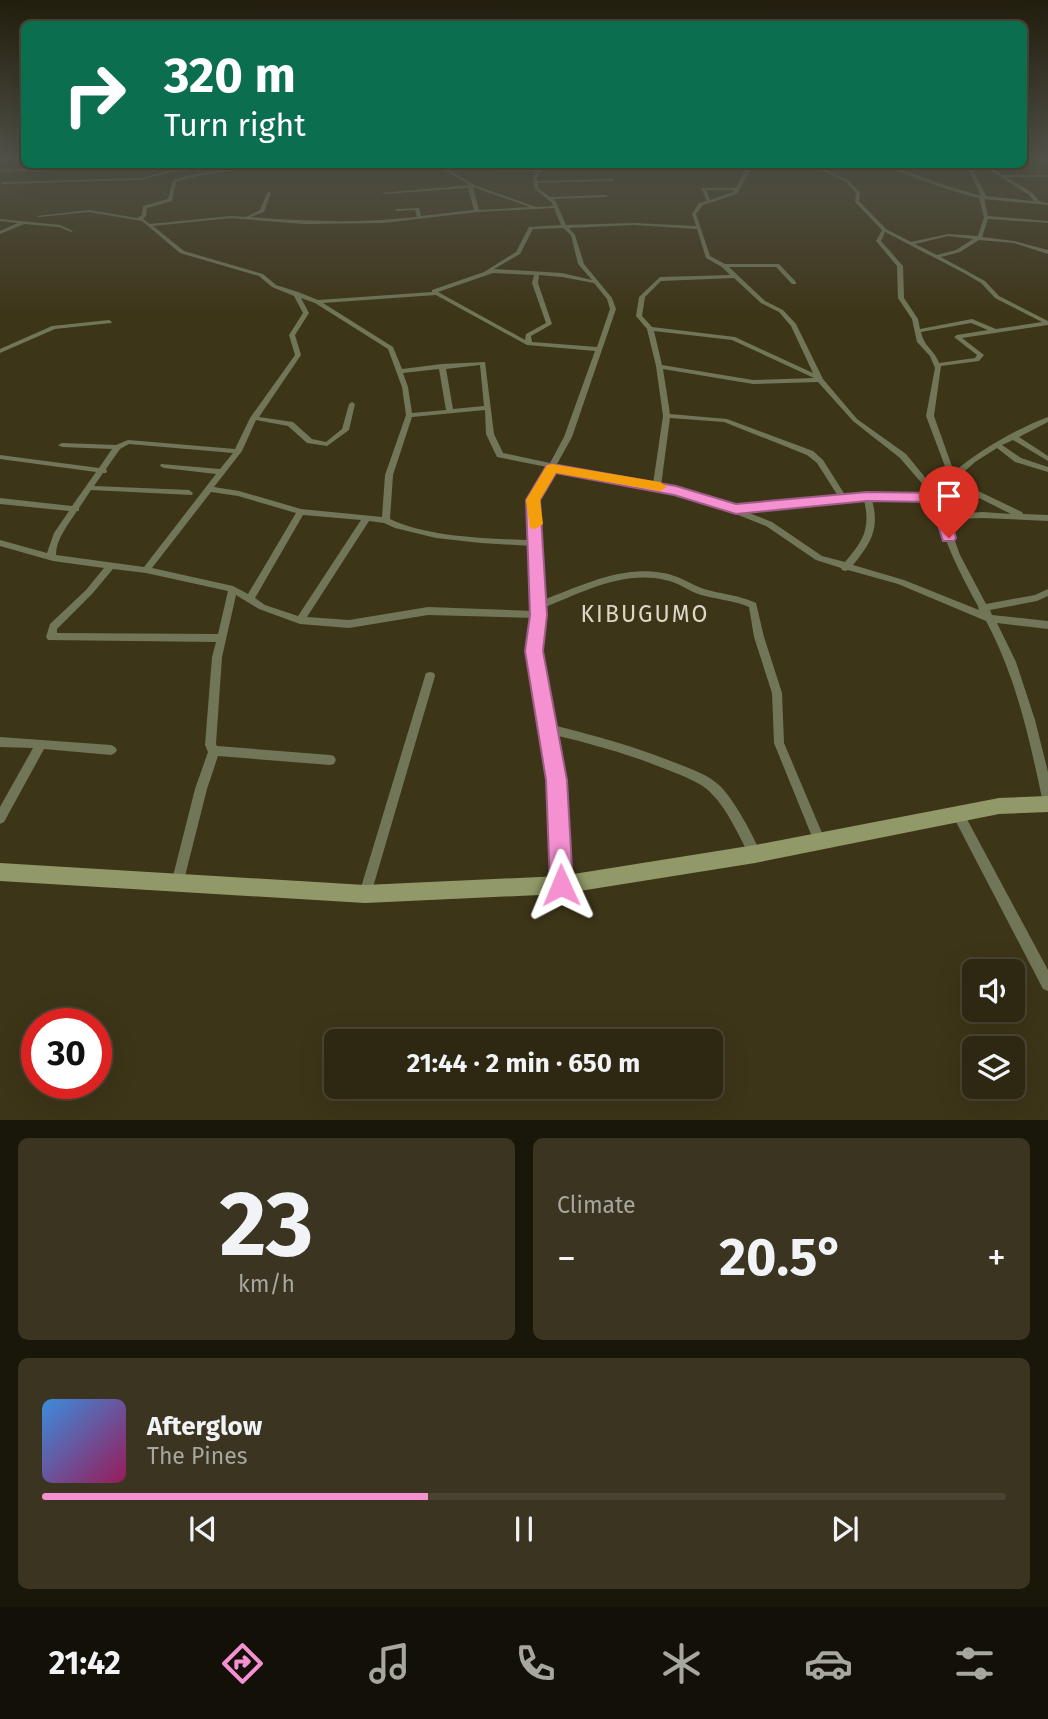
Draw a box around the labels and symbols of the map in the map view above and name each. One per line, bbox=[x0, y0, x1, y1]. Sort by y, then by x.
pin bbox=[919, 466, 979, 538]
district label: KIBUGUMO bbox=[581, 600, 709, 628]
position arrow bbox=[524, 848, 598, 922]
speed limit sign: 30 bbox=[21, 1008, 112, 1099]

